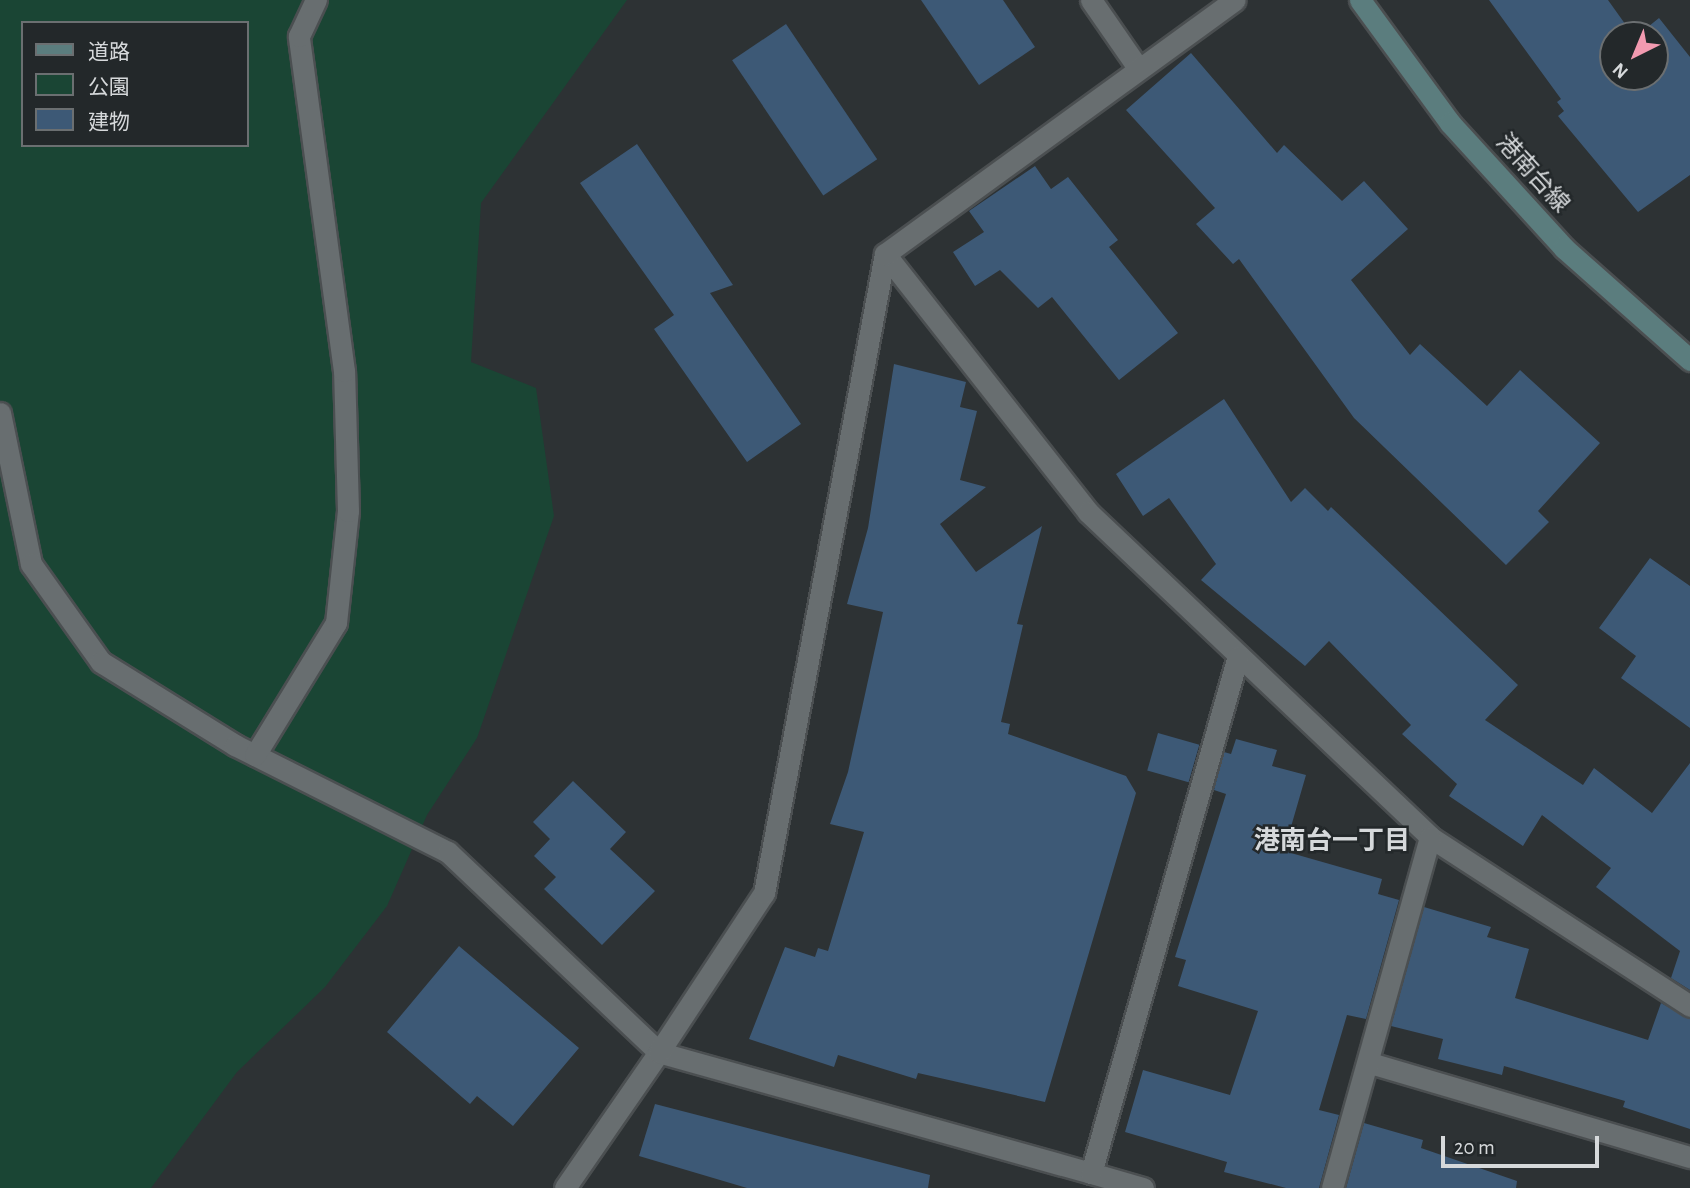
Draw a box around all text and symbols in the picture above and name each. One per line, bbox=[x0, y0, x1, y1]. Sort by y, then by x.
legend bbox=[21, 21, 248, 147]
north arrow bbox=[1599, 21, 1669, 91]
text: 道路 bbox=[88, 42, 130, 63]
text: N bbox=[1609, 59, 1632, 82]
text: 公園 bbox=[88, 77, 130, 98]
text: 建物 bbox=[88, 112, 130, 133]
street label: 港南台線 bbox=[1489, 129, 1575, 219]
district label: 港南台一丁目 bbox=[1254, 826, 1410, 858]
scale bar bbox=[1445, 1122, 1602, 1166]
text: 20 m bbox=[1454, 1137, 1495, 1158]

